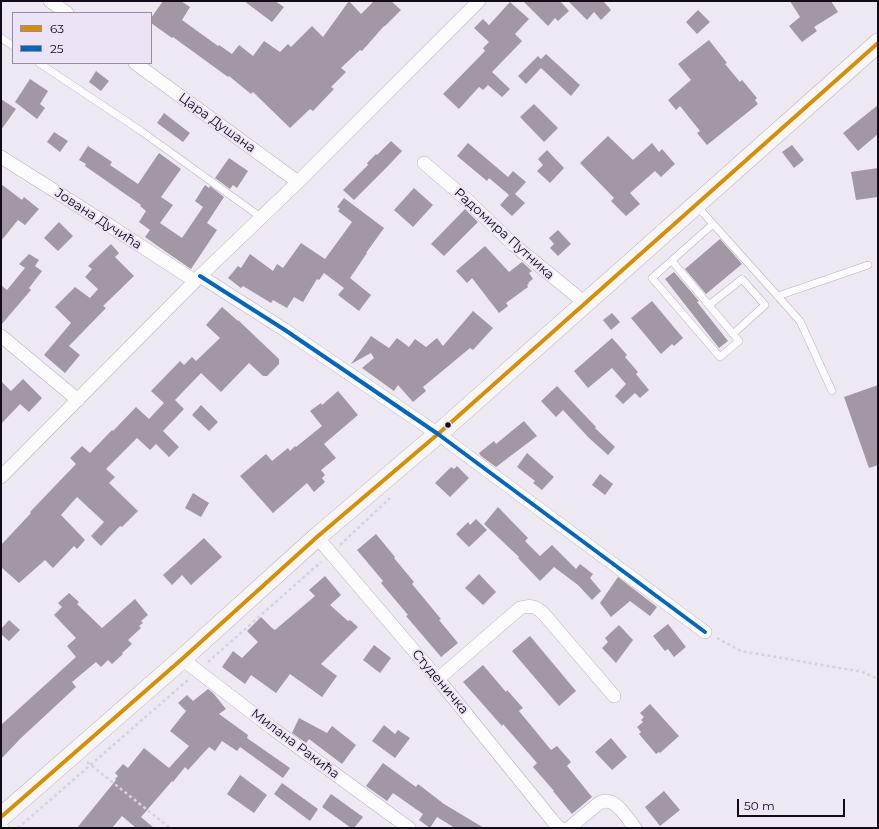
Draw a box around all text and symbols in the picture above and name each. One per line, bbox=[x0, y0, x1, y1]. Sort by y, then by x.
legend bbox=[12, 12, 152, 64]
text: 63 bbox=[50, 21, 64, 36]
text: 25 bbox=[50, 41, 64, 56]
street label: Цара Душана bbox=[175, 90, 259, 156]
street label: Јована Дучића bbox=[52, 185, 144, 253]
street label: Радомира Путника bbox=[451, 185, 557, 283]
unlabelled marker bbox=[443, 420, 453, 430]
street label: Студеничка bbox=[409, 647, 471, 717]
street label: Милана Ракића bbox=[248, 706, 342, 782]
scale bar bbox=[739, 791, 847, 817]
text: 50 m bbox=[744, 798, 775, 813]

